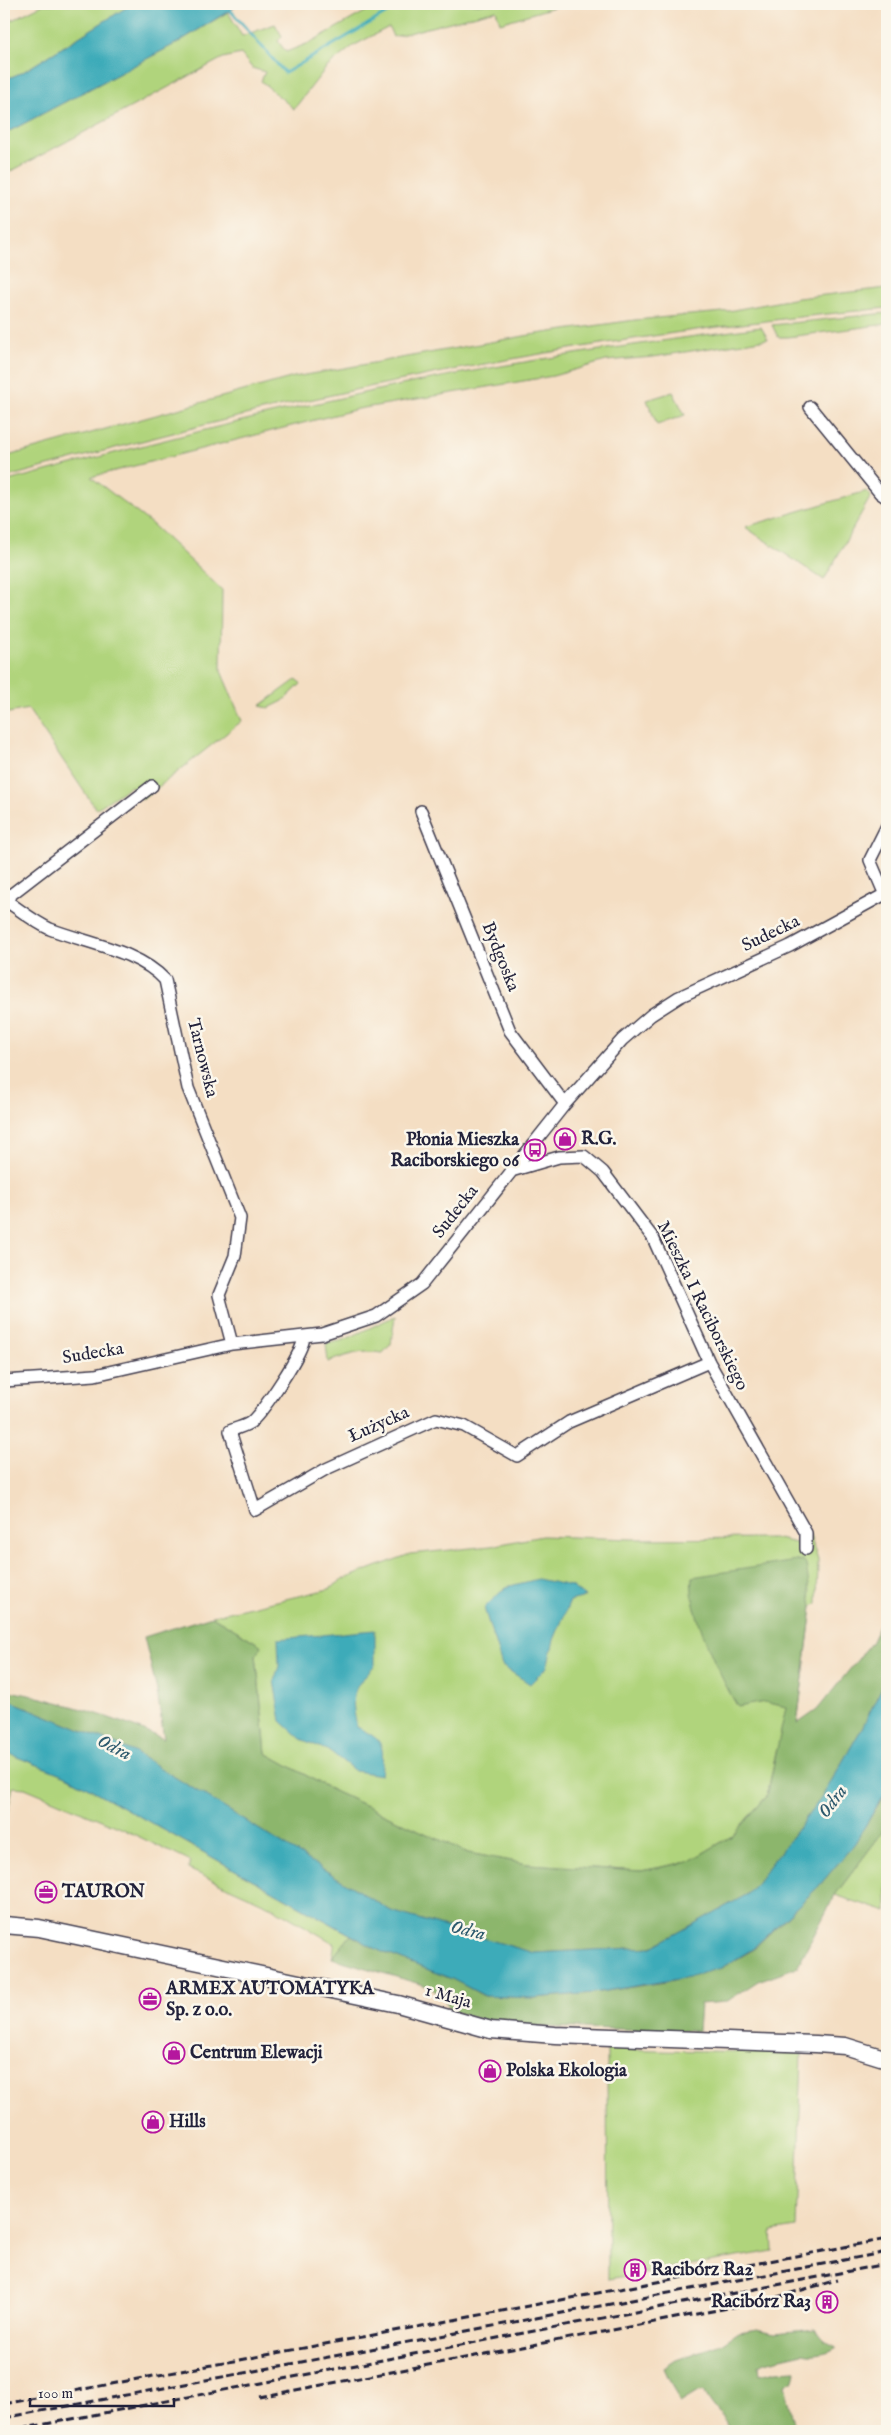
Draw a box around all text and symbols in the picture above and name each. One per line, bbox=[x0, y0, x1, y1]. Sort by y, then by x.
street label: Sudecka bbox=[738, 910, 804, 958]
street label: Bydgoska bbox=[476, 919, 524, 995]
street label: Tarnowska bbox=[181, 1016, 223, 1100]
shop icon: R.G. bbox=[553, 1127, 577, 1151]
place label: R.G. bbox=[581, 1128, 616, 1151]
place label: Płonia Mieszka Raciborskiego 06 bbox=[391, 1129, 520, 1173]
bus stop icon: Płonia Mieszka Raciborskiego 06 bbox=[523, 1138, 547, 1162]
street label: Sudecka bbox=[428, 1180, 484, 1243]
street label: Mieszka I Raciborskiego bbox=[651, 1217, 753, 1395]
street label: Sudecka bbox=[61, 1338, 125, 1370]
street label: Łużycka bbox=[345, 1401, 413, 1449]
water label: Odra bbox=[93, 1729, 135, 1767]
water label: Odra bbox=[813, 1781, 853, 1823]
office icon: TAURON bbox=[34, 1880, 58, 1904]
place label: TAURON bbox=[61, 1881, 145, 1904]
water label: Odra bbox=[448, 1915, 488, 1947]
place label: ARMEX AUTOMATYKA Sp. z o.o. bbox=[165, 1978, 375, 2022]
street label: 1 Maja bbox=[422, 1979, 474, 2015]
office icon: ARMEX AUTOMATYKA Sp. z o.o. bbox=[138, 1987, 162, 2011]
shop icon: Centrum Elewacji bbox=[162, 2041, 186, 2065]
place label: Centrum Elewacji bbox=[190, 2042, 323, 2065]
shop icon: Polska Ekologia bbox=[478, 2059, 502, 2083]
place label: Polska Ekologia bbox=[506, 2060, 628, 2083]
shop icon: Hills bbox=[141, 2110, 165, 2134]
place label: Hills bbox=[169, 2111, 206, 2134]
building icon: Racibórz Ra2 bbox=[623, 2258, 647, 2282]
place label: Racibórz Ra2 bbox=[651, 2259, 753, 2282]
building icon: Racibórz Ra3 bbox=[815, 2290, 839, 2314]
place label: Racibórz Ra3 bbox=[711, 2291, 811, 2314]
scale bar bbox=[30, 2375, 174, 2407]
text: 100 m bbox=[38, 2384, 74, 2403]

